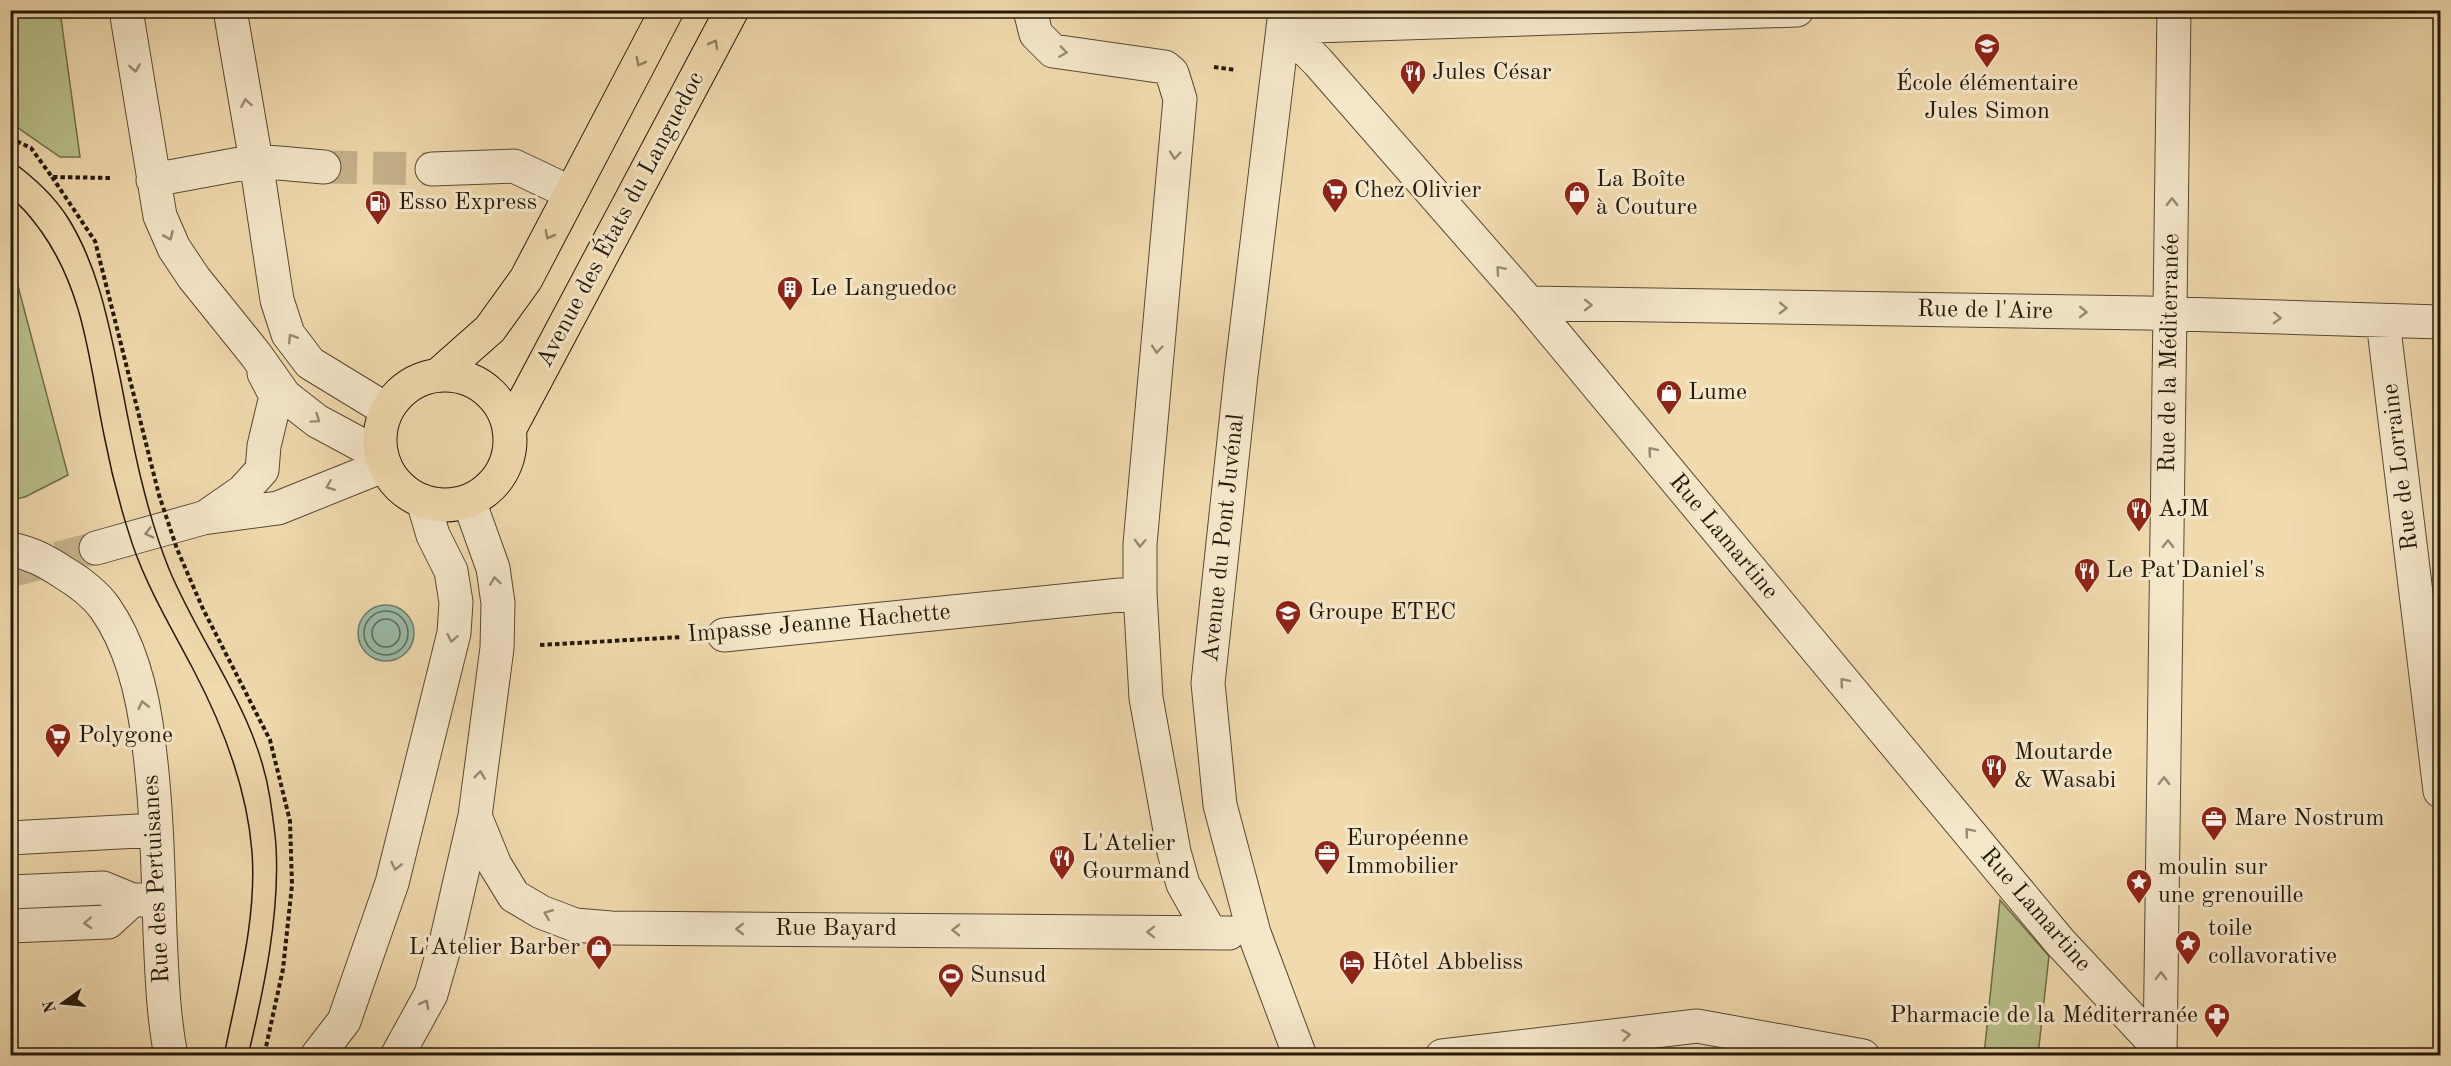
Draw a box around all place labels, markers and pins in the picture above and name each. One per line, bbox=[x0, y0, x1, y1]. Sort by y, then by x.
school or university icon: École élémentaire Jules Simon bbox=[1972, 31, 2002, 69]
restaurant icon: Jules César bbox=[1398, 58, 1428, 96]
place label: Jules César bbox=[1432, 61, 1552, 85]
place label: École élémentaire Jules Simon bbox=[1896, 68, 2078, 124]
place label: La Boîte à Couture bbox=[1596, 168, 1697, 220]
supermarket icon: Chez Olivier bbox=[1320, 176, 1350, 214]
place label: Chez Olivier bbox=[1354, 179, 1481, 203]
shop icon: La Boîte à Couture bbox=[1562, 179, 1592, 217]
fuel station icon: Esso Express bbox=[363, 188, 393, 226]
place label: Esso Express bbox=[398, 191, 537, 215]
building icon: Le Languedoc bbox=[775, 274, 805, 312]
place label: Le Languedoc bbox=[810, 277, 956, 301]
shop icon: Lume bbox=[1654, 378, 1684, 416]
place label: Lume bbox=[1688, 381, 1747, 405]
restaurant icon: AJM bbox=[2124, 495, 2154, 533]
place label: AJM bbox=[2158, 498, 2209, 522]
restaurant icon: Le Pat'Daniel's bbox=[2072, 556, 2102, 594]
place label: Le Pat'Daniel's bbox=[2106, 559, 2265, 583]
school or university icon: Groupe ETEC bbox=[1273, 598, 1303, 636]
place label: Groupe ETEC bbox=[1308, 601, 1456, 625]
supermarket icon: Polygone bbox=[43, 721, 73, 759]
place label: Polygone bbox=[78, 724, 173, 748]
place label: Moutarde & Wasabi bbox=[2014, 741, 2116, 793]
restaurant icon: Moutarde & Wasabi bbox=[1979, 752, 2009, 790]
office icon: Mare Nostrum bbox=[2199, 804, 2229, 842]
place label: Mare Nostrum bbox=[2234, 807, 2384, 831]
place label: Européenne Immobilier bbox=[1346, 827, 1469, 879]
place label: L'Atelier Gourmand bbox=[1082, 832, 1190, 884]
office icon: Européenne Immobilier bbox=[1312, 838, 1342, 876]
restaurant icon: L'Atelier Gourmand bbox=[1047, 843, 1077, 881]
place label: moulin sur une grenouille bbox=[2158, 856, 2304, 908]
place icon: moulin sur une grenouille bbox=[2124, 867, 2154, 905]
place label: toile collavorative bbox=[2208, 917, 2337, 969]
place icon: toile collavorative bbox=[2173, 928, 2203, 966]
shop icon: L'Atelier Barber bbox=[584, 933, 614, 971]
place label: L'Atelier Barber bbox=[408, 936, 580, 960]
hotel icon: Hôtel Abbeliss bbox=[1337, 948, 1367, 986]
place label: Hôtel Abbeliss bbox=[1372, 951, 1523, 975]
sports icon: Sunsud bbox=[936, 961, 966, 999]
place label: Sunsud bbox=[970, 964, 1046, 988]
pharmacy icon: Pharmacie de la Méditerranée bbox=[2202, 1001, 2232, 1039]
place label: Pharmacie de la Méditerranée bbox=[1890, 1004, 2198, 1028]

